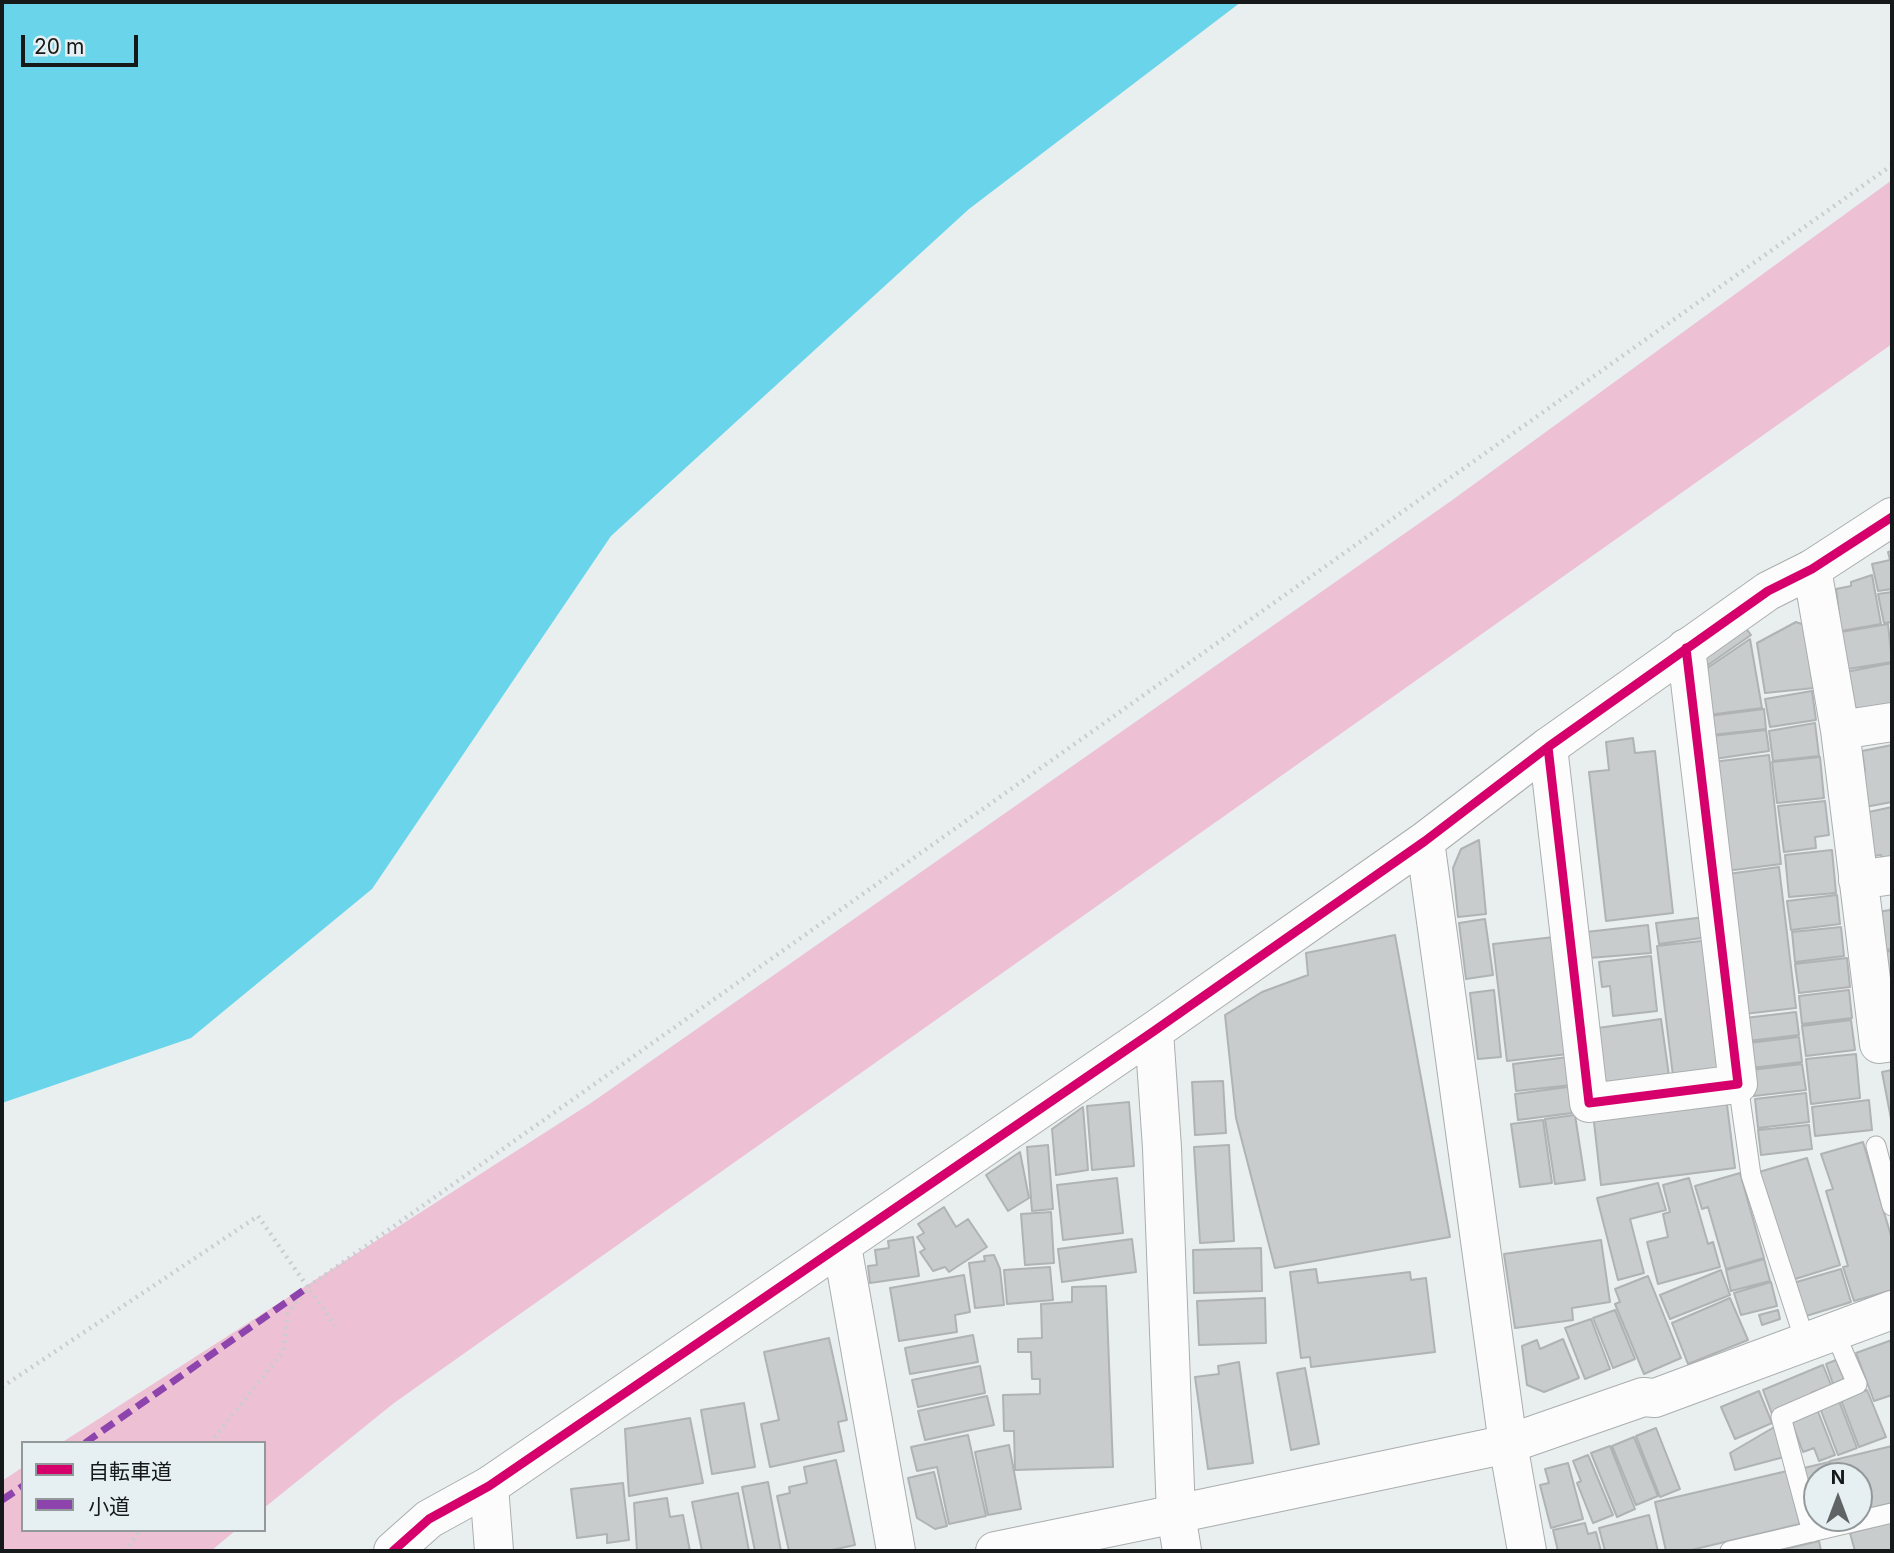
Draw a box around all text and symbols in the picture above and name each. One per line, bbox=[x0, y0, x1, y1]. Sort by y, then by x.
scale bar bbox=[24, 21, 142, 65]
text: 20 m bbox=[34, 34, 84, 59]
legend bbox=[21, 1441, 266, 1532]
text: 自転車道 bbox=[88, 1459, 172, 1484]
north arrow bbox=[1803, 1462, 1873, 1532]
text: N bbox=[1831, 1466, 1845, 1489]
text: 小道 bbox=[88, 1494, 130, 1519]

